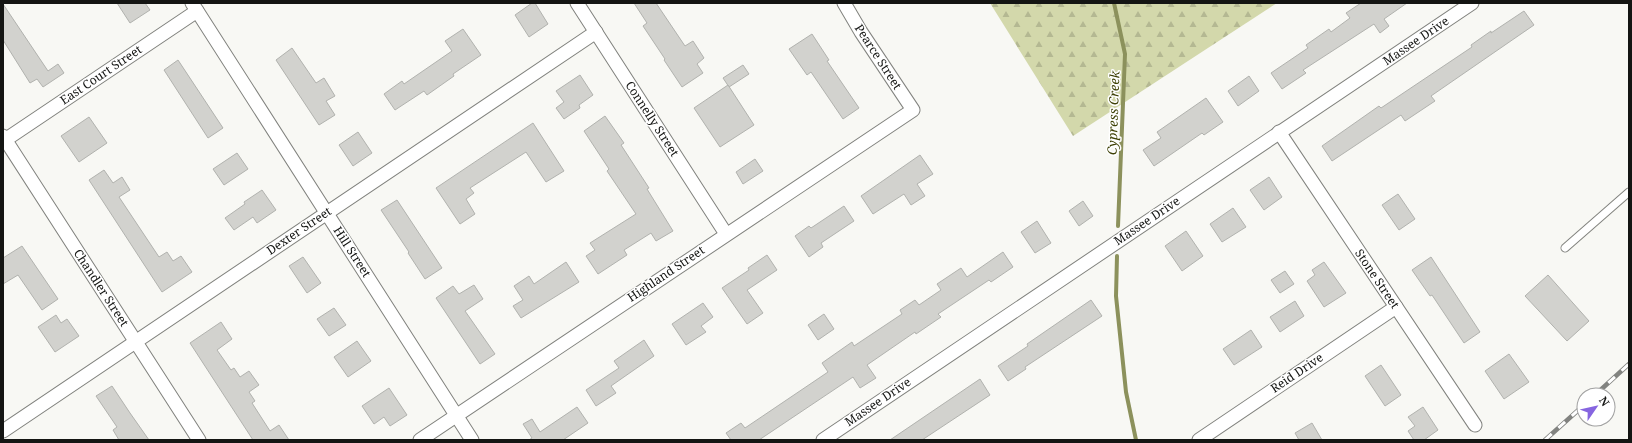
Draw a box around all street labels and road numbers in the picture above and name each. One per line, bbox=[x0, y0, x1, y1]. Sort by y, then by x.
street label: Massee Drive bbox=[1379, 12, 1452, 69]
street label: Pearce Street bbox=[851, 21, 906, 93]
street label: East Court Street bbox=[56, 41, 145, 108]
street label: Connelly Street bbox=[622, 78, 683, 160]
street label: Massee Drive bbox=[1110, 192, 1183, 249]
street label: Dexter Street bbox=[263, 203, 335, 259]
street label: Hill Street bbox=[330, 223, 375, 280]
street label: Highland Street bbox=[624, 241, 708, 306]
street label: Chandler Street bbox=[70, 246, 133, 330]
street label: Stone Street bbox=[1351, 246, 1404, 312]
street label: Reid Drive bbox=[1267, 349, 1326, 396]
street label: Massee Drive bbox=[841, 373, 914, 430]

